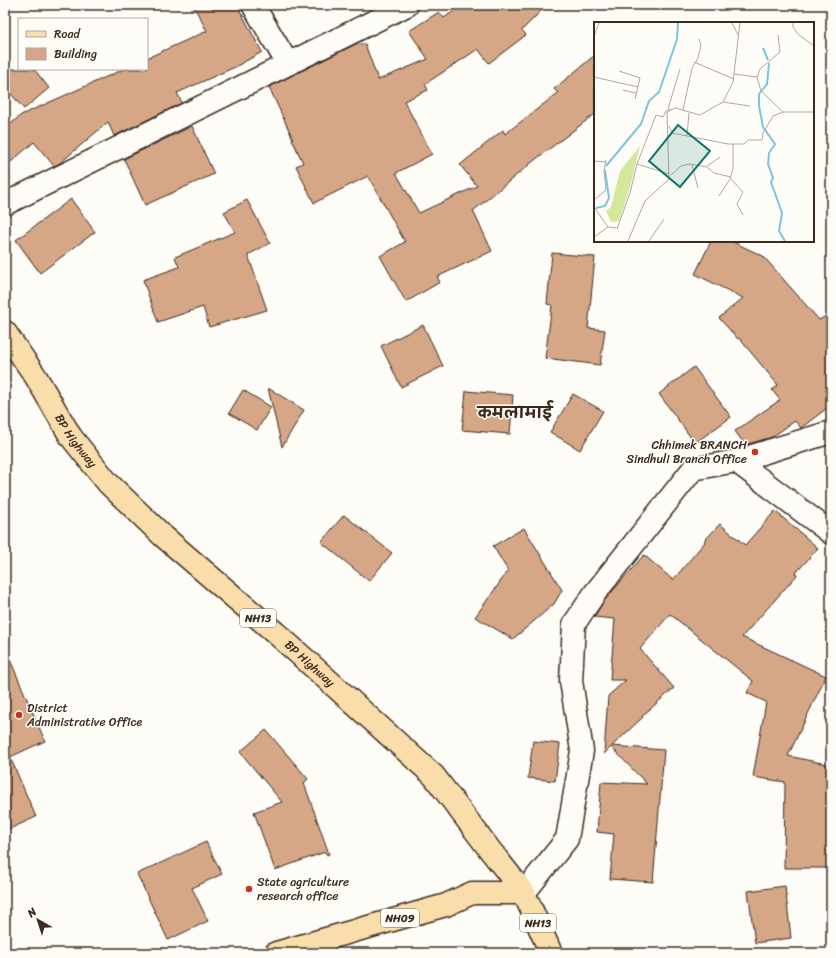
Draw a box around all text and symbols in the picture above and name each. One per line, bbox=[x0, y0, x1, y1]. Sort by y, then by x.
legend bbox=[18, 18, 148, 70]
inset map bbox=[594, 22, 814, 242]
text: Road bbox=[54, 23, 81, 45]
text: Building bbox=[54, 43, 97, 65]
district label: कमलामाई bbox=[476, 398, 554, 427]
street label: BP Highway bbox=[49, 410, 103, 473]
place label: Chhimek BRANCH Sindhuli Branch Office bbox=[626, 434, 747, 470]
marker: Chhimek BRANCH Sindhuli Branch Office bbox=[750, 447, 760, 457]
road number: NH13 bbox=[240, 609, 276, 627]
street label: BP Highway bbox=[279, 634, 341, 693]
place label: District Administrative Office bbox=[26, 697, 142, 733]
marker: District Administrative Office bbox=[14, 710, 24, 720]
place label: State agriculture research office bbox=[257, 871, 349, 907]
marker: State agriculture research office bbox=[244, 884, 254, 894]
north arrow bbox=[18, 900, 58, 940]
text: N bbox=[22, 903, 41, 923]
road number: NH09 bbox=[381, 909, 419, 927]
road number: NH13 bbox=[520, 914, 556, 932]

